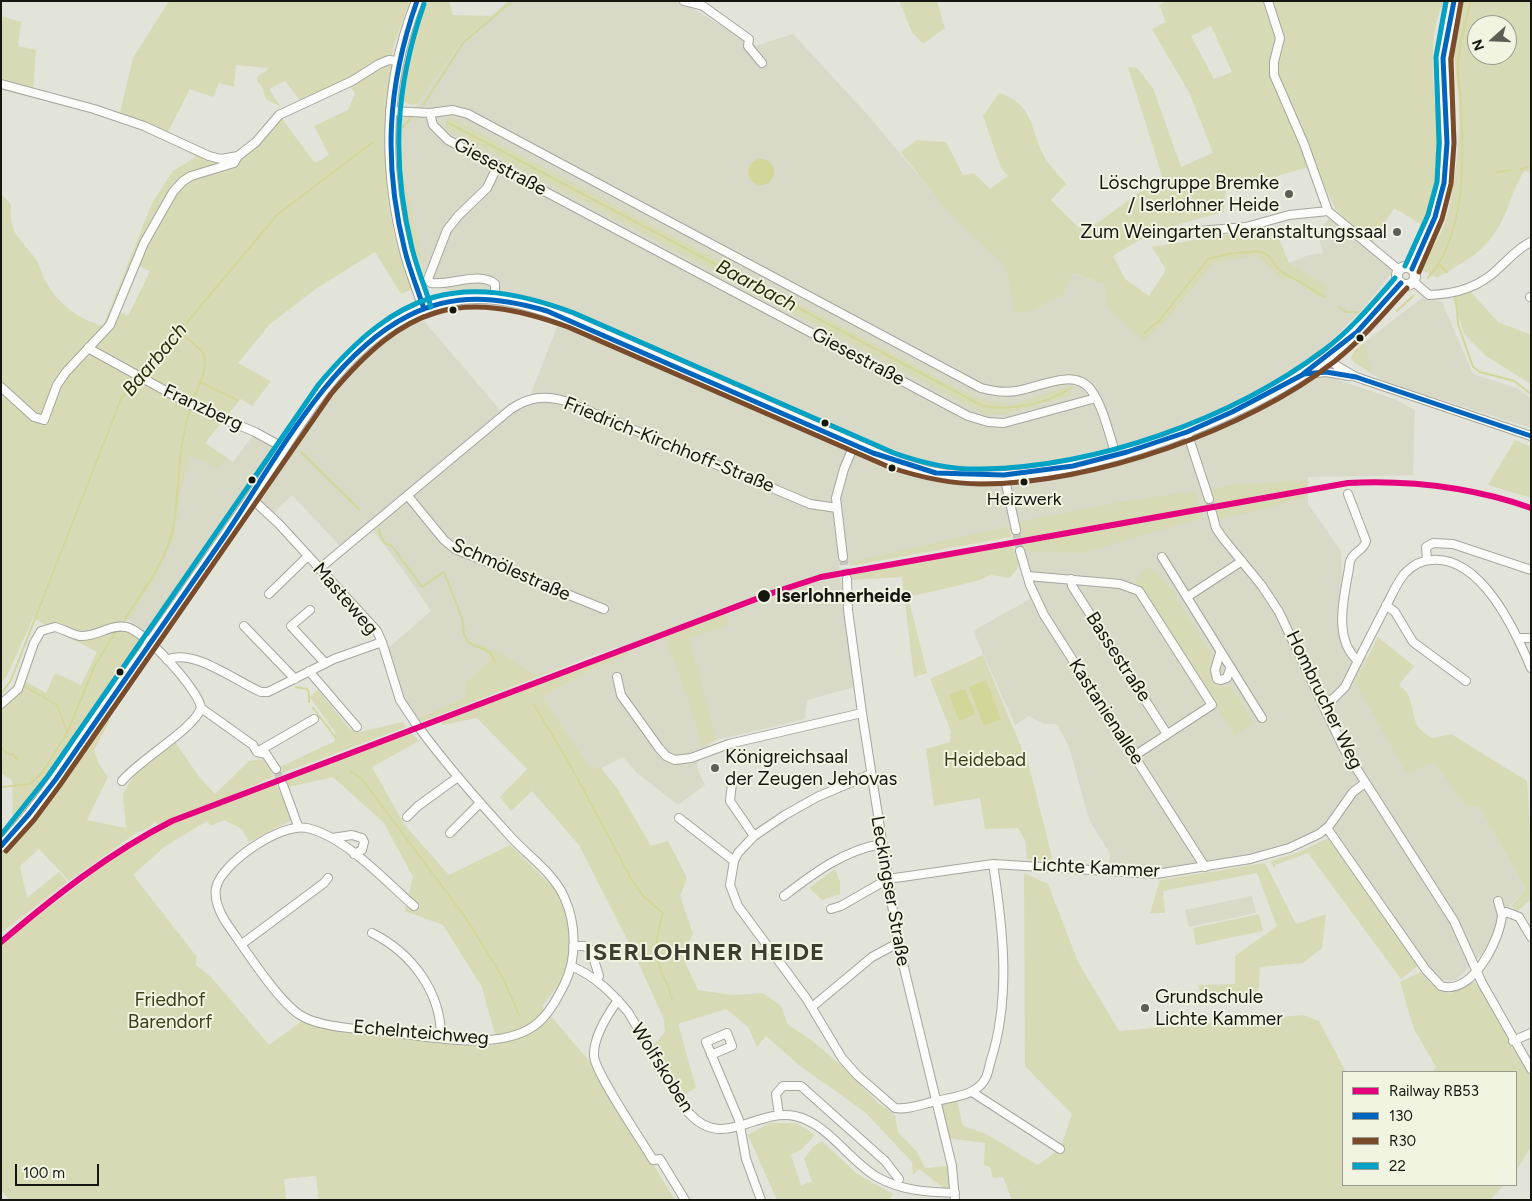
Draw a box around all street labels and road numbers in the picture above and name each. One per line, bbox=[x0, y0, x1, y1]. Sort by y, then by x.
street label: Giesestraße bbox=[450, 133, 550, 201]
street label: Giesestraße bbox=[808, 323, 908, 391]
street label: Franzberg bbox=[160, 380, 246, 436]
street label: Friedrich-Kirchhoff-Straße bbox=[560, 392, 778, 498]
street label: Schmölestraße bbox=[448, 534, 574, 606]
street label: Masteweg bbox=[308, 558, 382, 640]
street label: Bassestraße bbox=[1080, 608, 1156, 706]
street label: Hombrucher Weg bbox=[1281, 627, 1367, 773]
street label: Kastanienallee bbox=[1063, 655, 1149, 769]
street label: Leckingser Straße bbox=[866, 814, 914, 968]
street label: Lichte Kammer bbox=[1032, 853, 1160, 883]
street label: Echelnteichweg bbox=[352, 1016, 490, 1050]
street label: Wolfskoben bbox=[626, 1019, 698, 1117]

